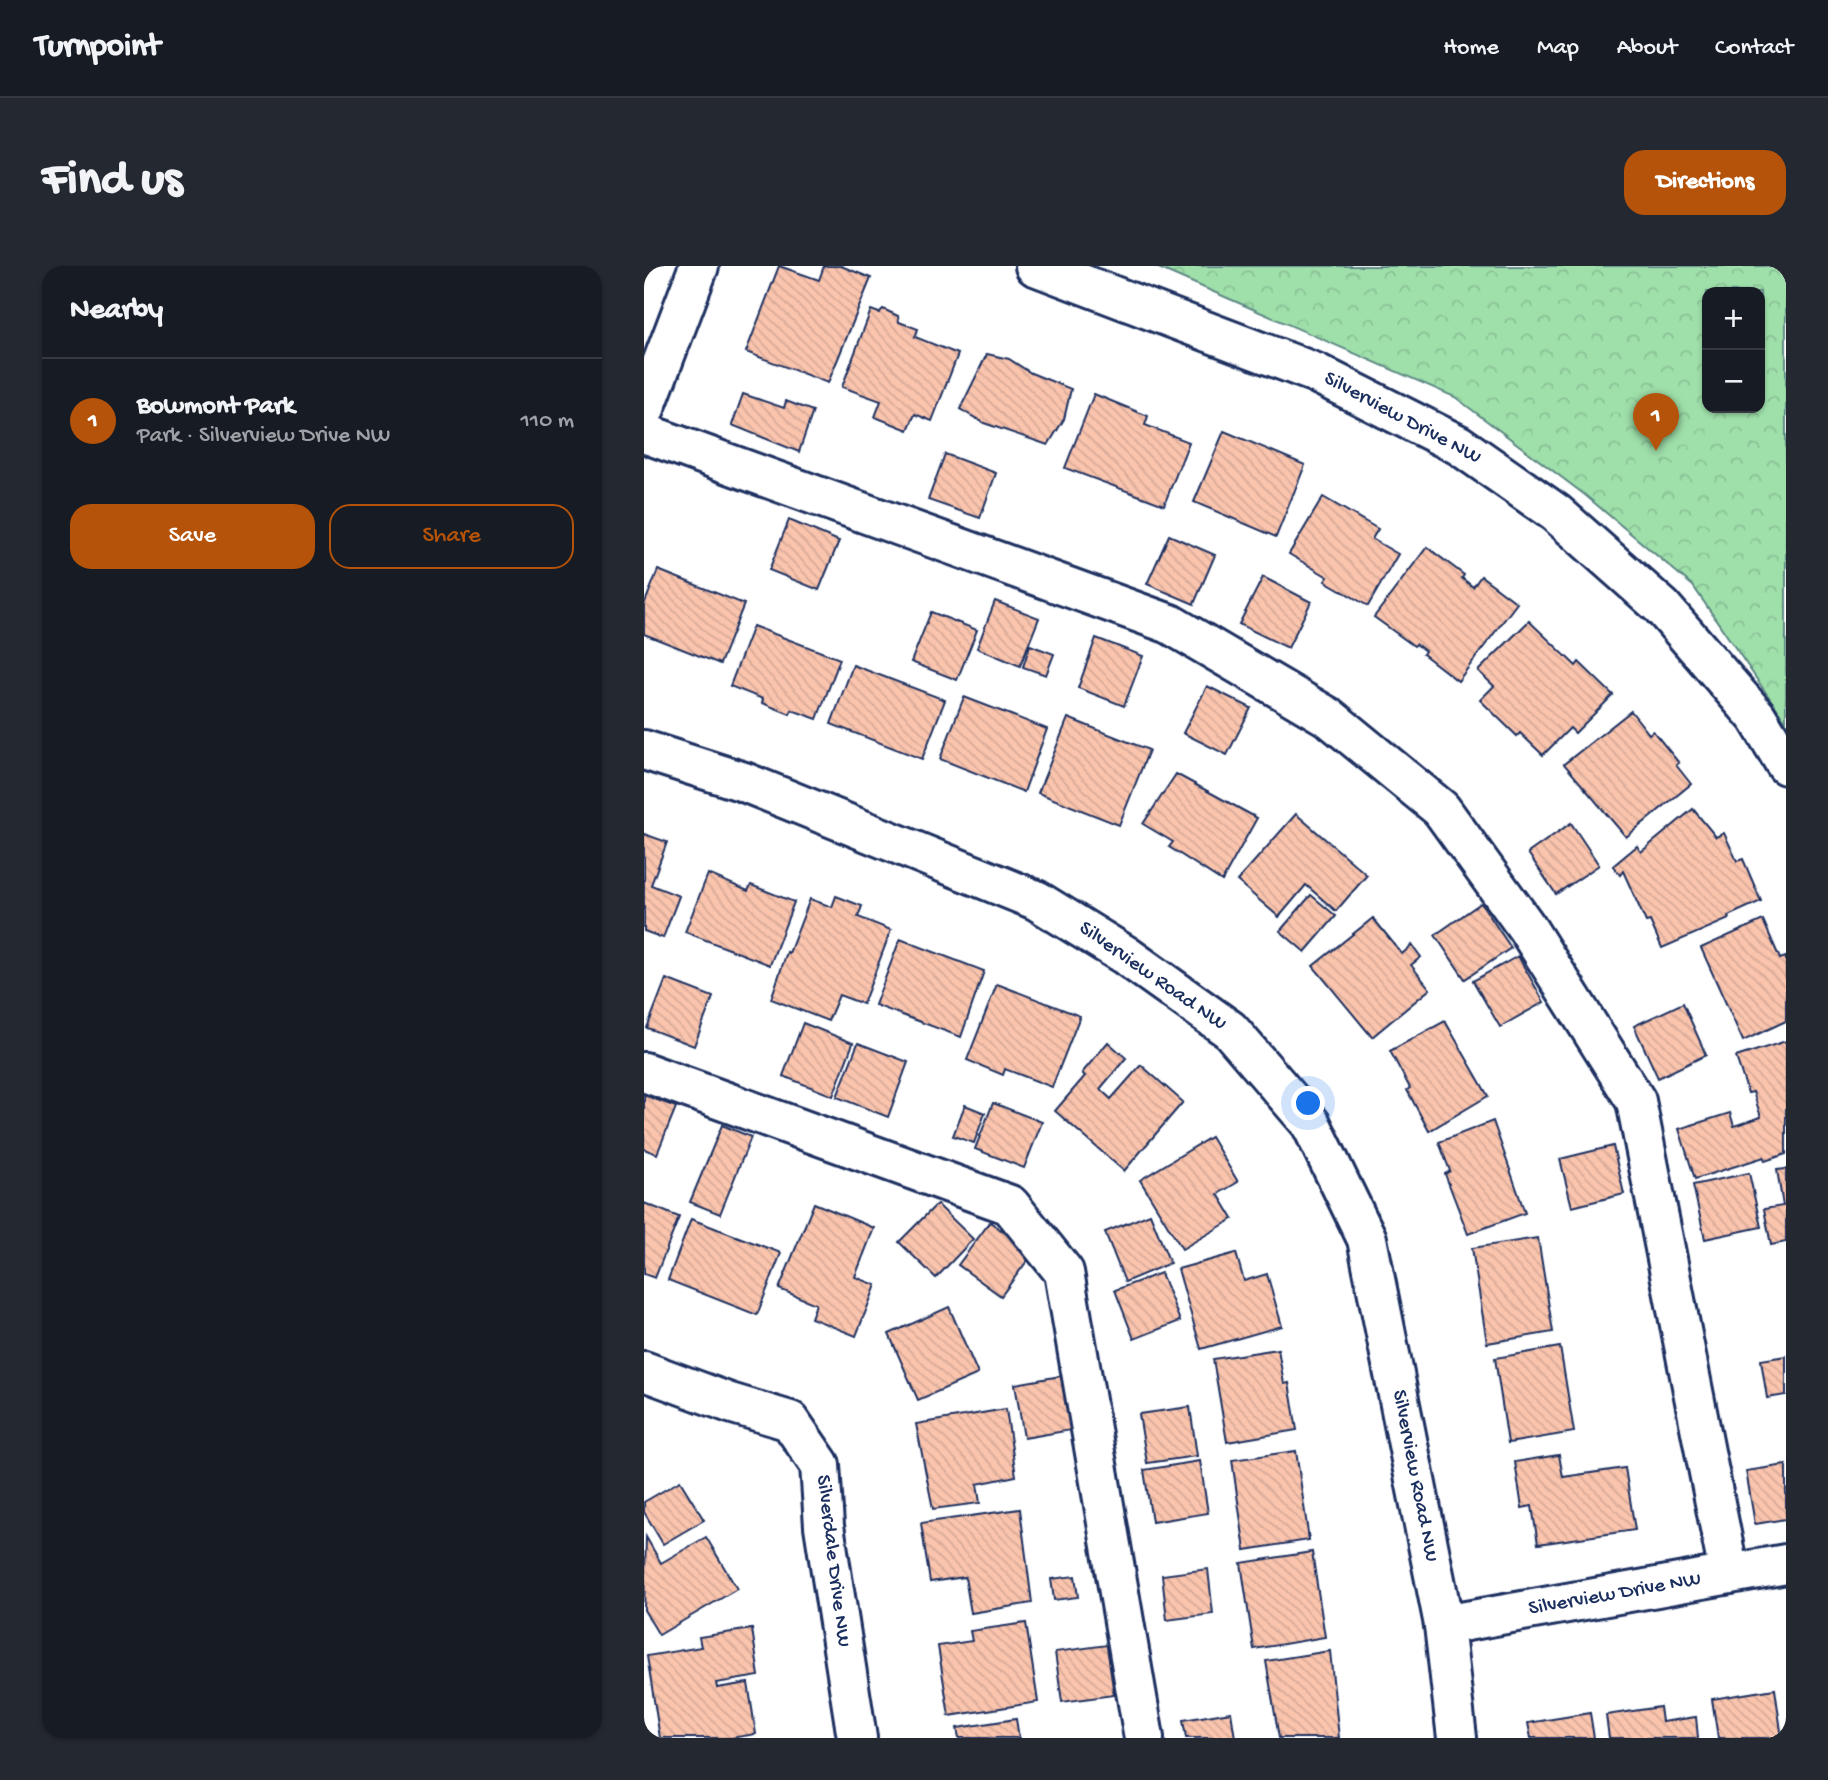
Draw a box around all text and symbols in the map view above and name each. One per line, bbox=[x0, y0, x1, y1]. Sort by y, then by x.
text: Turnpoint bbox=[35, 29, 160, 67]
text: Home bbox=[1443, 34, 1499, 63]
text: Map bbox=[1537, 34, 1579, 63]
text: About bbox=[1617, 34, 1677, 63]
text: Contact bbox=[1715, 34, 1793, 63]
button: Directions bbox=[1624, 150, 1786, 215]
text: Find us bbox=[42, 153, 182, 211]
map controls bbox=[1702, 287, 1765, 413]
button: + bbox=[1702, 287, 1765, 350]
text: Nearby bbox=[70, 294, 163, 329]
button: − bbox=[1702, 350, 1765, 413]
street label: Silverview Drive NW bbox=[1319, 367, 1485, 471]
text: Bowmont Park bbox=[137, 392, 295, 423]
pin: 1 bbox=[1633, 393, 1679, 451]
text: 1 bbox=[88, 408, 98, 435]
text: 110 m bbox=[521, 408, 574, 435]
text: Park · Silverview Drive NW bbox=[137, 423, 390, 450]
button: Save bbox=[70, 504, 315, 569]
button: Share bbox=[329, 504, 574, 569]
street label: Silverview Road NW bbox=[1073, 917, 1231, 1037]
your location bbox=[1291, 1086, 1325, 1120]
street label: Silverview Road NW bbox=[1385, 1388, 1443, 1564]
street label: Silverdale Drive NW bbox=[809, 1474, 855, 1649]
street label: Silverview Drive NW bbox=[1527, 1568, 1703, 1622]

